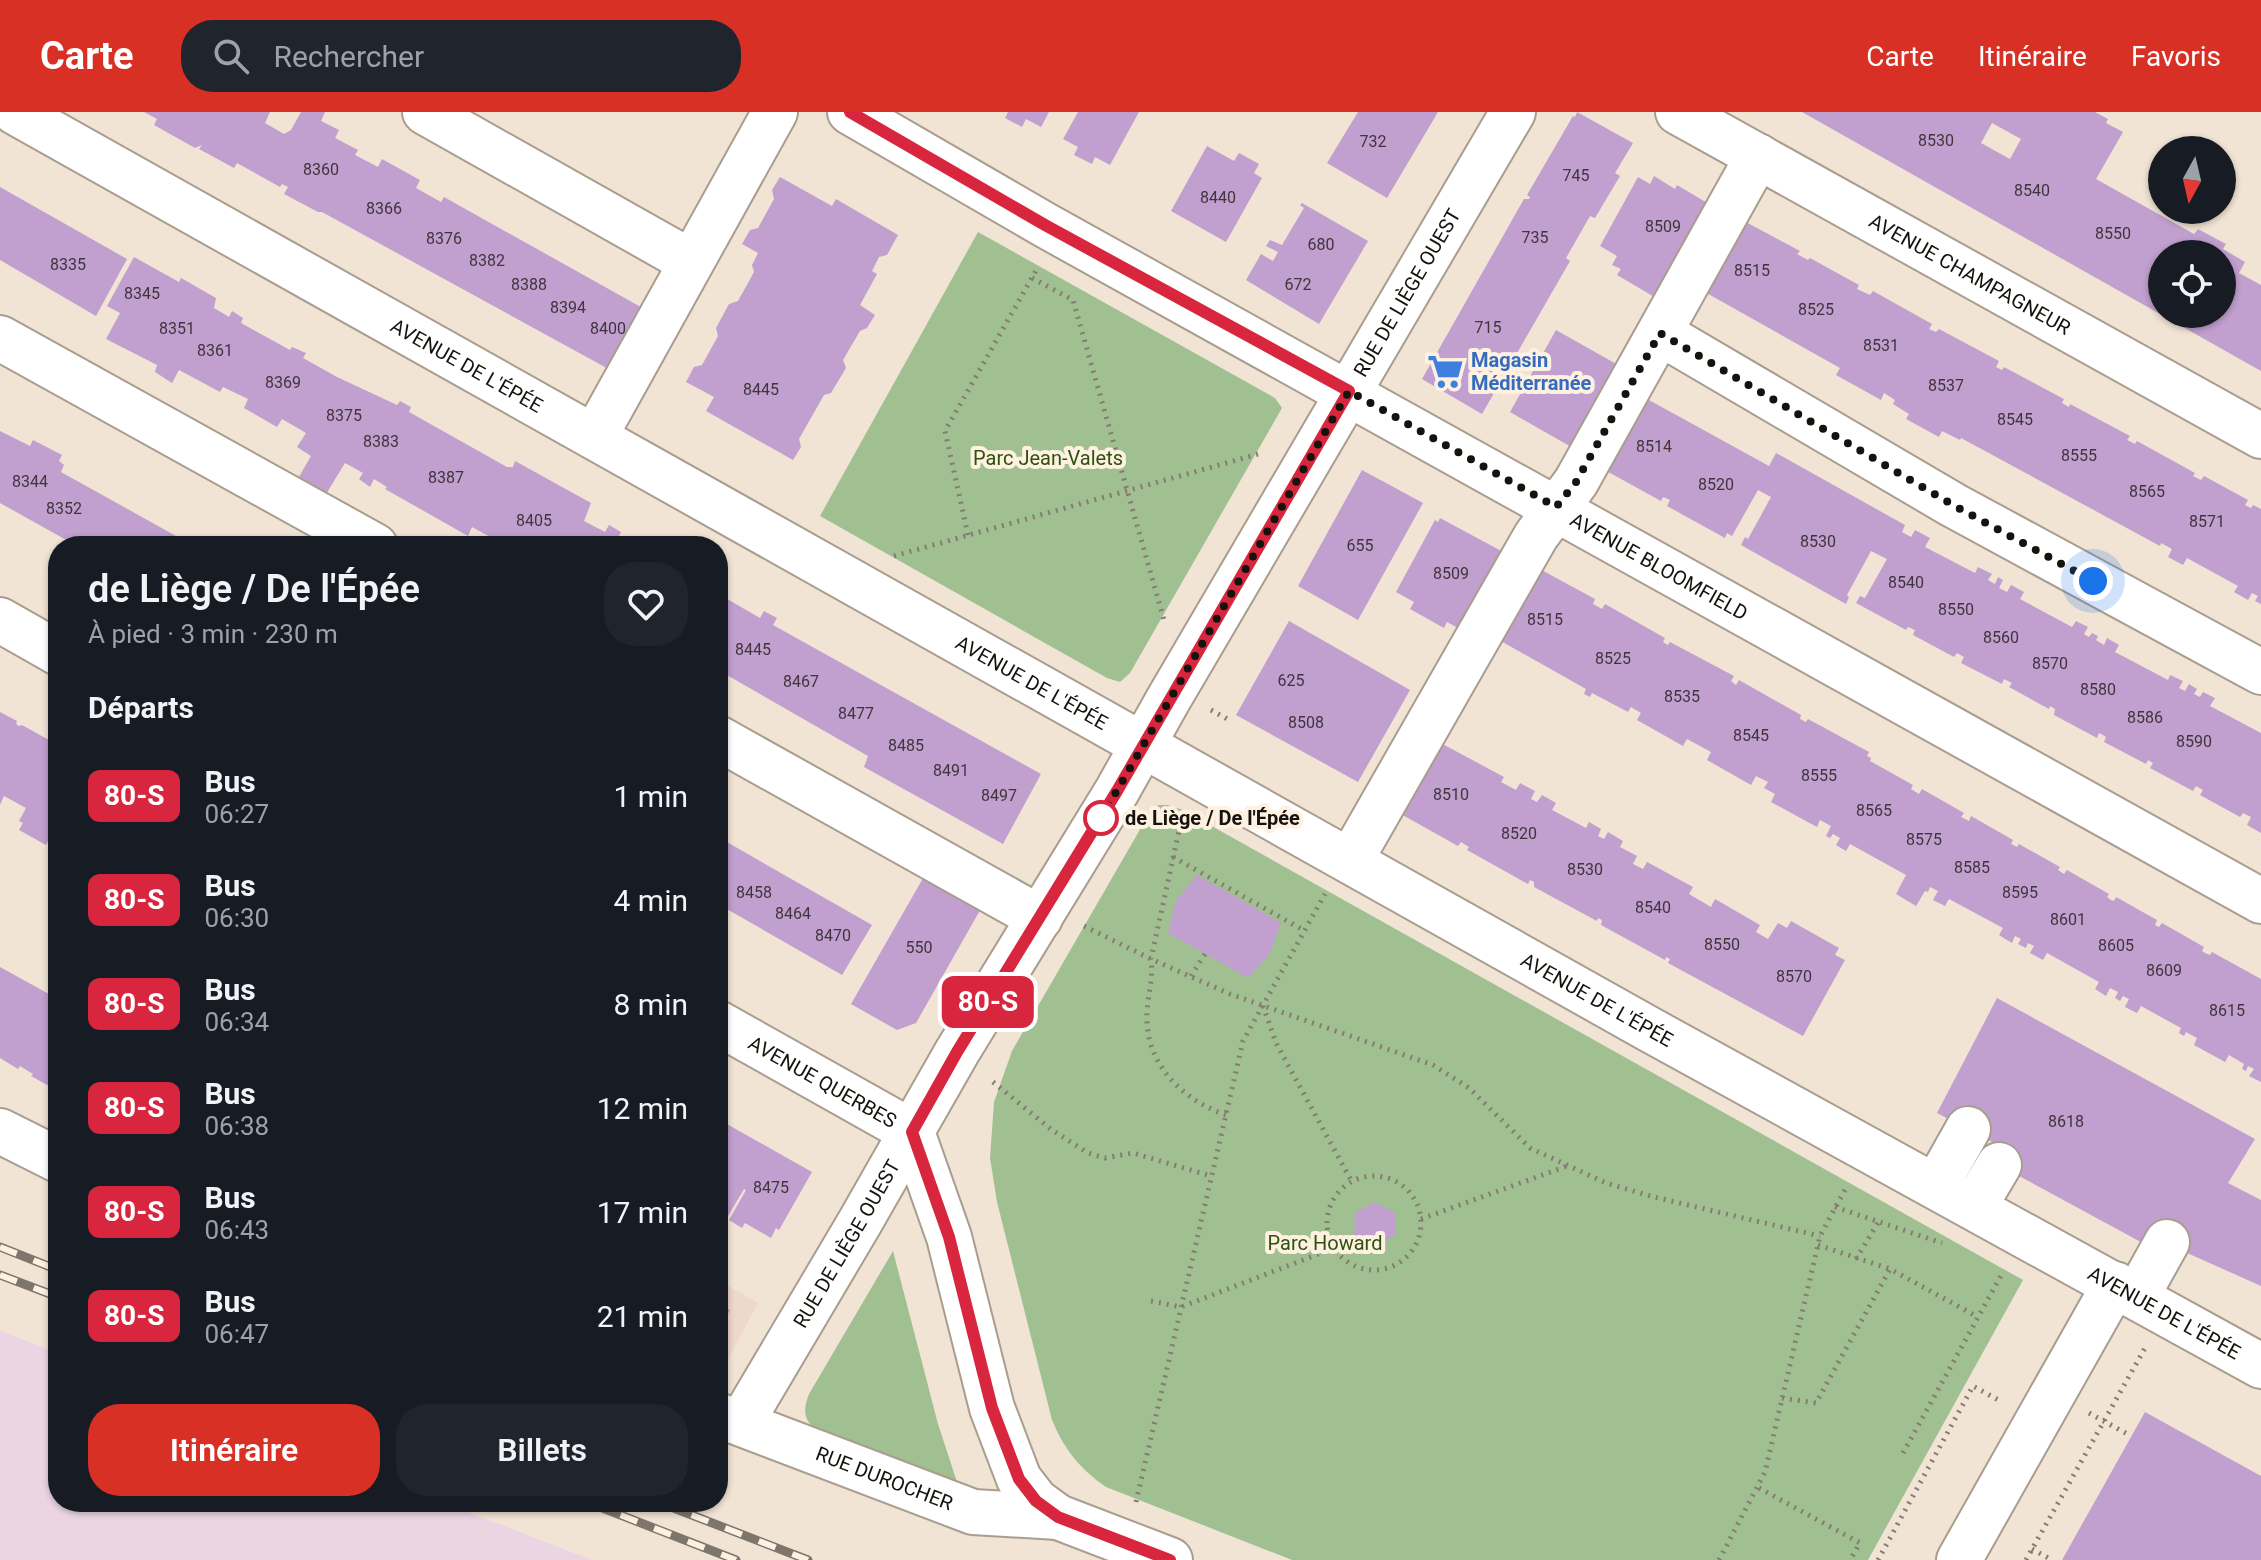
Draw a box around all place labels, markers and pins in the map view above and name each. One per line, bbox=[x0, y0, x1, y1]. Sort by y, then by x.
place label: Magasin Méditerranée bbox=[1471, 348, 1591, 395]
supermarket icon: Magasin Méditerranée bbox=[1426, 352, 1464, 390]
marker: de Liège / De l'Épée bbox=[1084, 801, 1118, 835]
place label: de Liège / De l'Épée bbox=[1125, 806, 1300, 830]

